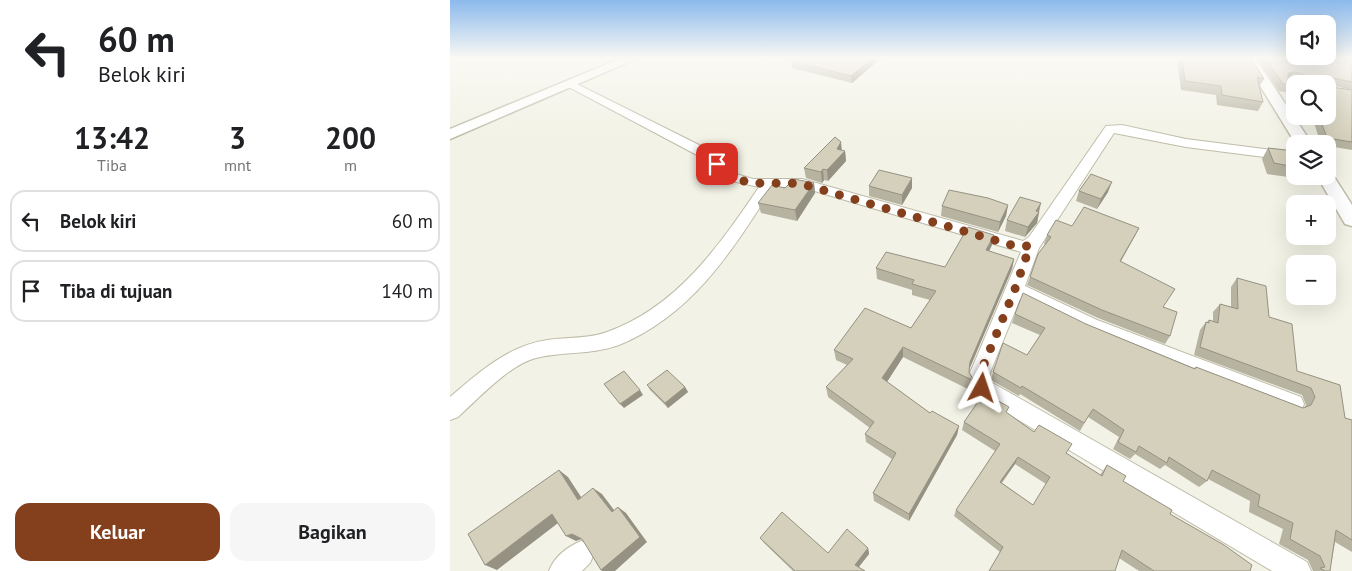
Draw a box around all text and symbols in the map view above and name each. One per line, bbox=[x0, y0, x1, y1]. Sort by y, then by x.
map controls bbox=[1286, 15, 1336, 305]
button: sound bbox=[1286, 15, 1336, 65]
text: 60 m bbox=[98, 16, 175, 62]
icon: left bbox=[15, 20, 80, 85]
text: Belok kiri bbox=[98, 60, 186, 88]
button: search bbox=[1286, 75, 1336, 125]
text: 13:42 bbox=[74, 118, 150, 157]
text: 3 bbox=[229, 118, 246, 157]
text: 200 bbox=[325, 118, 376, 157]
button: layers bbox=[1286, 135, 1336, 185]
pin bbox=[696, 143, 738, 185]
icon: arrive bbox=[703, 150, 731, 178]
text: Tiba bbox=[97, 155, 127, 175]
text: mnt bbox=[224, 155, 251, 175]
text: m bbox=[344, 155, 357, 175]
button: + bbox=[1286, 195, 1336, 245]
icon: left bbox=[17, 207, 45, 235]
text: Belok kiri bbox=[60, 209, 136, 233]
text: 60 m bbox=[392, 209, 433, 233]
button: − bbox=[1286, 255, 1336, 305]
icon: arrive bbox=[17, 277, 45, 305]
text: Tiba di tujuan bbox=[60, 279, 172, 303]
text: 140 m bbox=[381, 279, 433, 303]
position arrow bbox=[955, 361, 1007, 413]
button: Keluar bbox=[15, 503, 220, 561]
button: Bagikan bbox=[230, 503, 435, 561]

